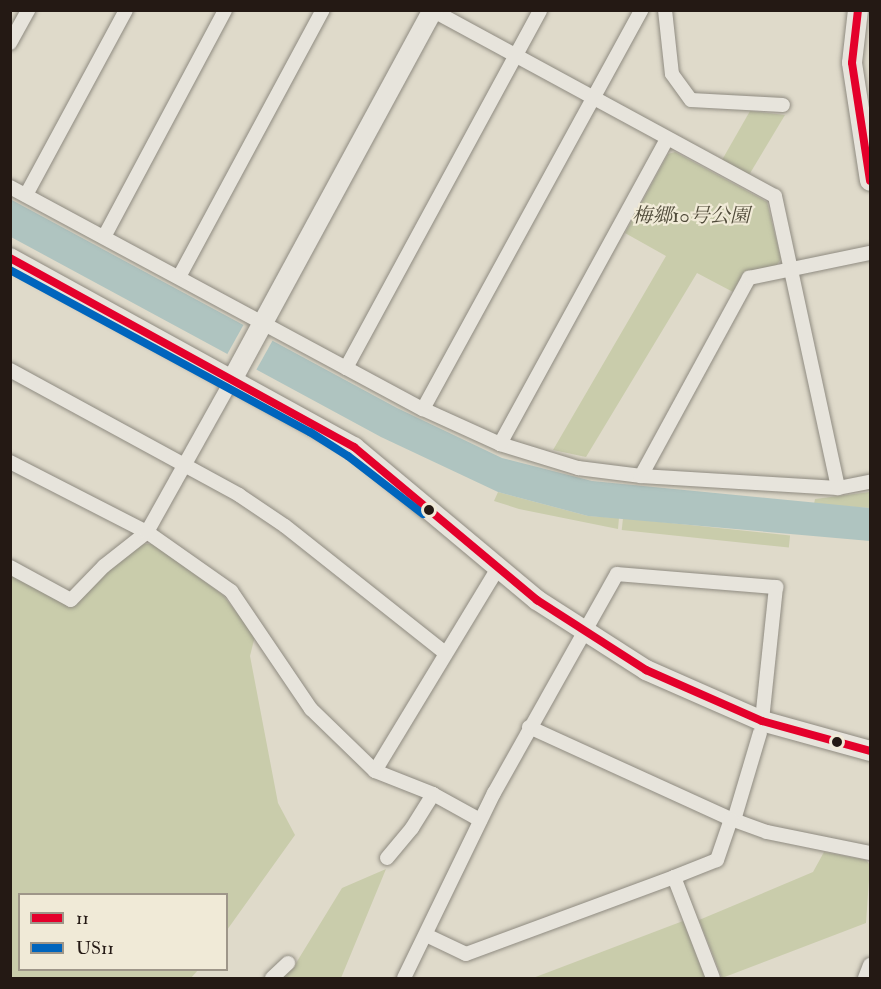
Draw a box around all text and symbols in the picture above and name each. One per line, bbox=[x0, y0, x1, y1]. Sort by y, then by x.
park label: 梅郷10号公園 bbox=[632, 203, 750, 227]
unlabelled marker bbox=[423, 504, 435, 516]
unlabelled marker bbox=[831, 736, 843, 748]
legend bbox=[18, 893, 228, 971]
text: 11 bbox=[76, 907, 89, 930]
text: US11 bbox=[76, 937, 114, 960]

